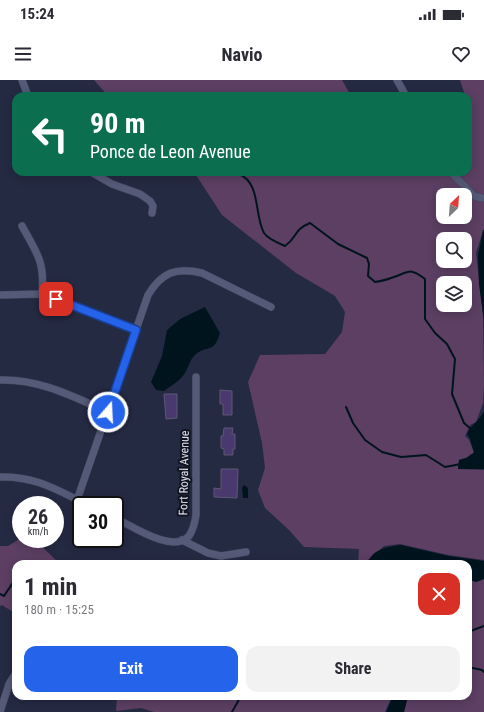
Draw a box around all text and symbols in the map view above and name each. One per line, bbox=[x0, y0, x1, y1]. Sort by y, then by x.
text: 15:24 bbox=[20, 5, 54, 23]
icon: menu bbox=[12, 43, 34, 65]
icon: heart bbox=[450, 43, 472, 65]
text: Navio bbox=[222, 44, 262, 65]
text: 90 m bbox=[90, 107, 146, 140]
icon: left bbox=[24, 108, 76, 160]
text: Ponce de Leon Avenue bbox=[90, 141, 251, 162]
north arrow bbox=[436, 188, 472, 224]
map controls bbox=[436, 188, 472, 312]
button: search bbox=[436, 232, 472, 268]
button: layers bbox=[436, 276, 472, 312]
pin bbox=[39, 282, 73, 316]
icon: arrive bbox=[45, 288, 67, 310]
position arrow bbox=[87, 391, 129, 433]
street label: Fort Royal Avenue bbox=[176, 430, 192, 516]
speed limit sign: 30 bbox=[72, 496, 124, 548]
text: 26 bbox=[28, 505, 48, 529]
text: km/h bbox=[28, 526, 48, 537]
text: 1 min bbox=[24, 573, 77, 601]
button: close bbox=[418, 573, 460, 615]
text: 180 m · 15:25 bbox=[24, 602, 94, 617]
button: Exit bbox=[24, 646, 238, 692]
button: Share bbox=[246, 646, 460, 692]

